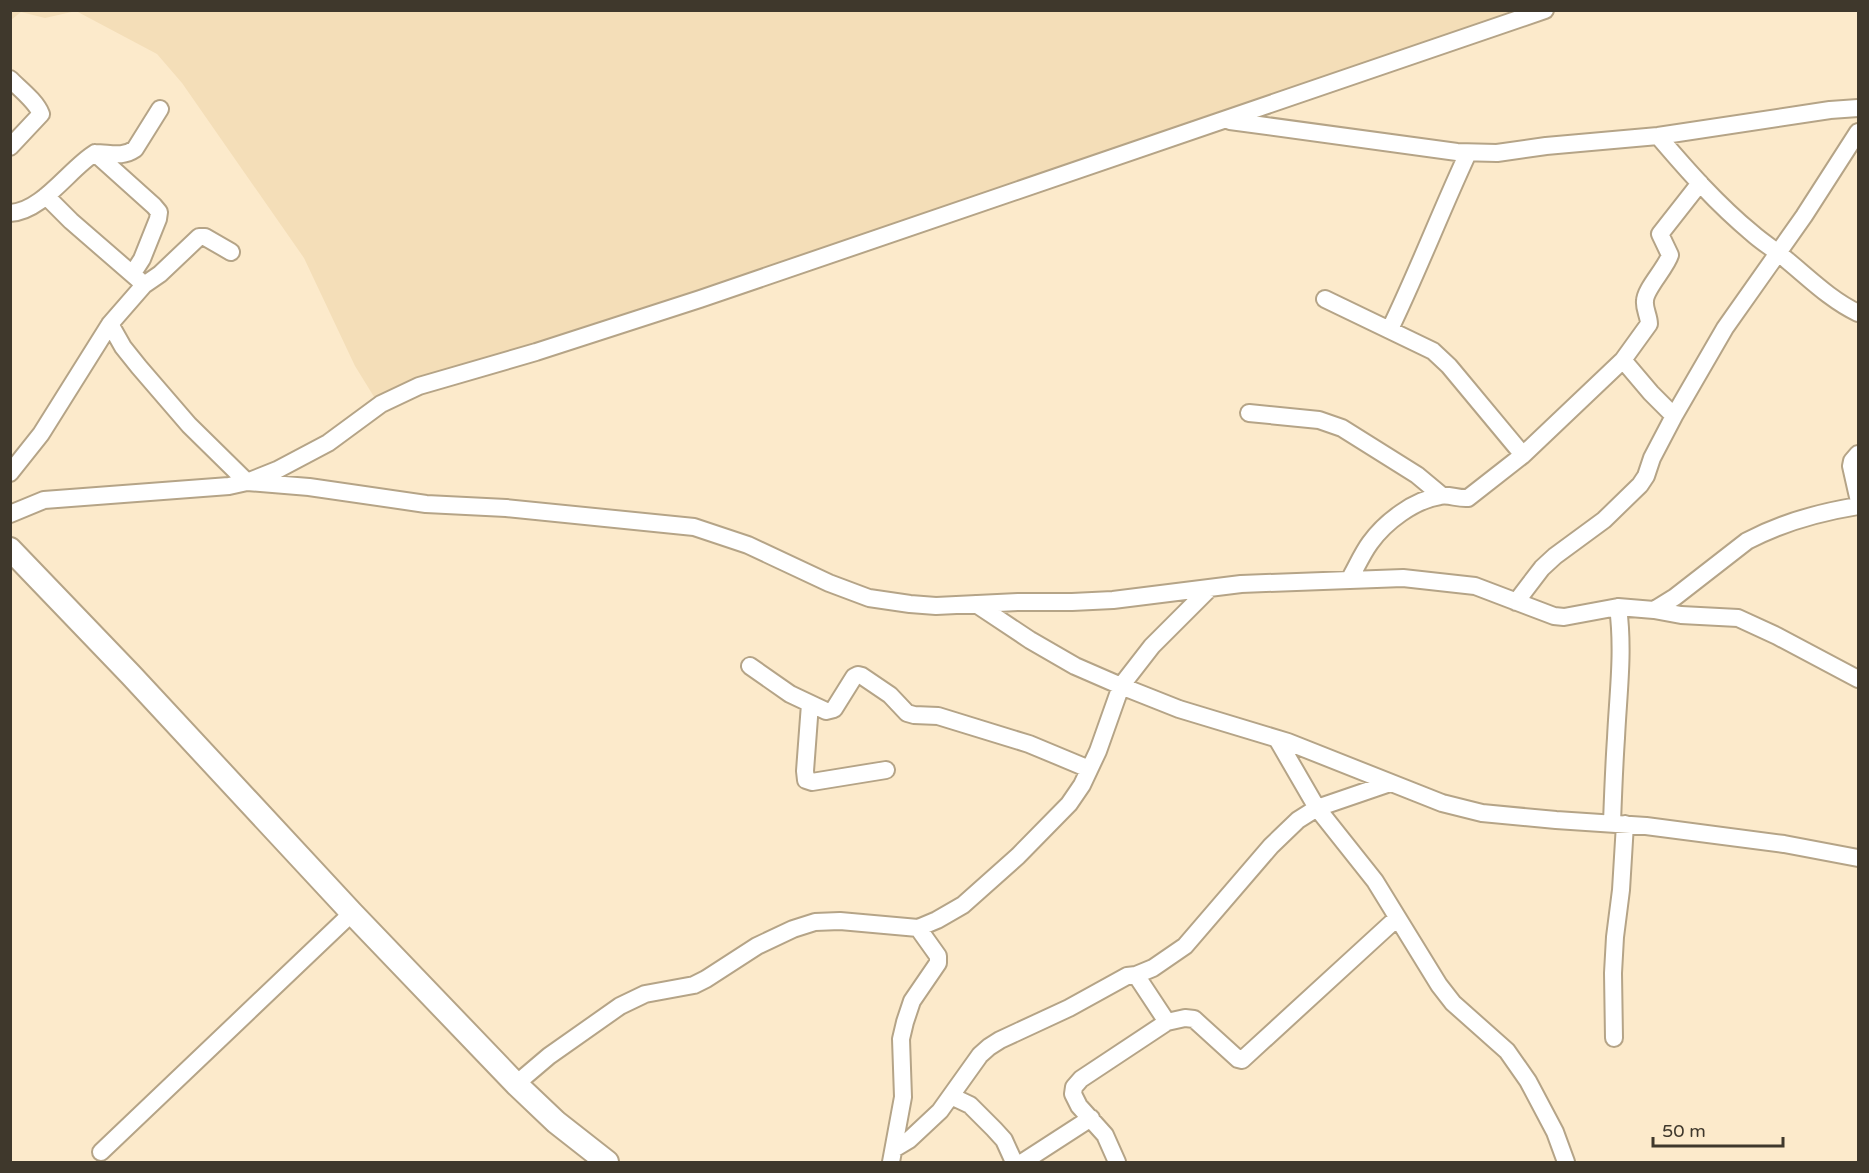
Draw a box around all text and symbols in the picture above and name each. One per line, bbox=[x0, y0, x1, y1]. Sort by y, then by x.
scale bar bbox=[1653, 1110, 1784, 1148]
text: 50 m bbox=[1662, 1120, 1706, 1142]

